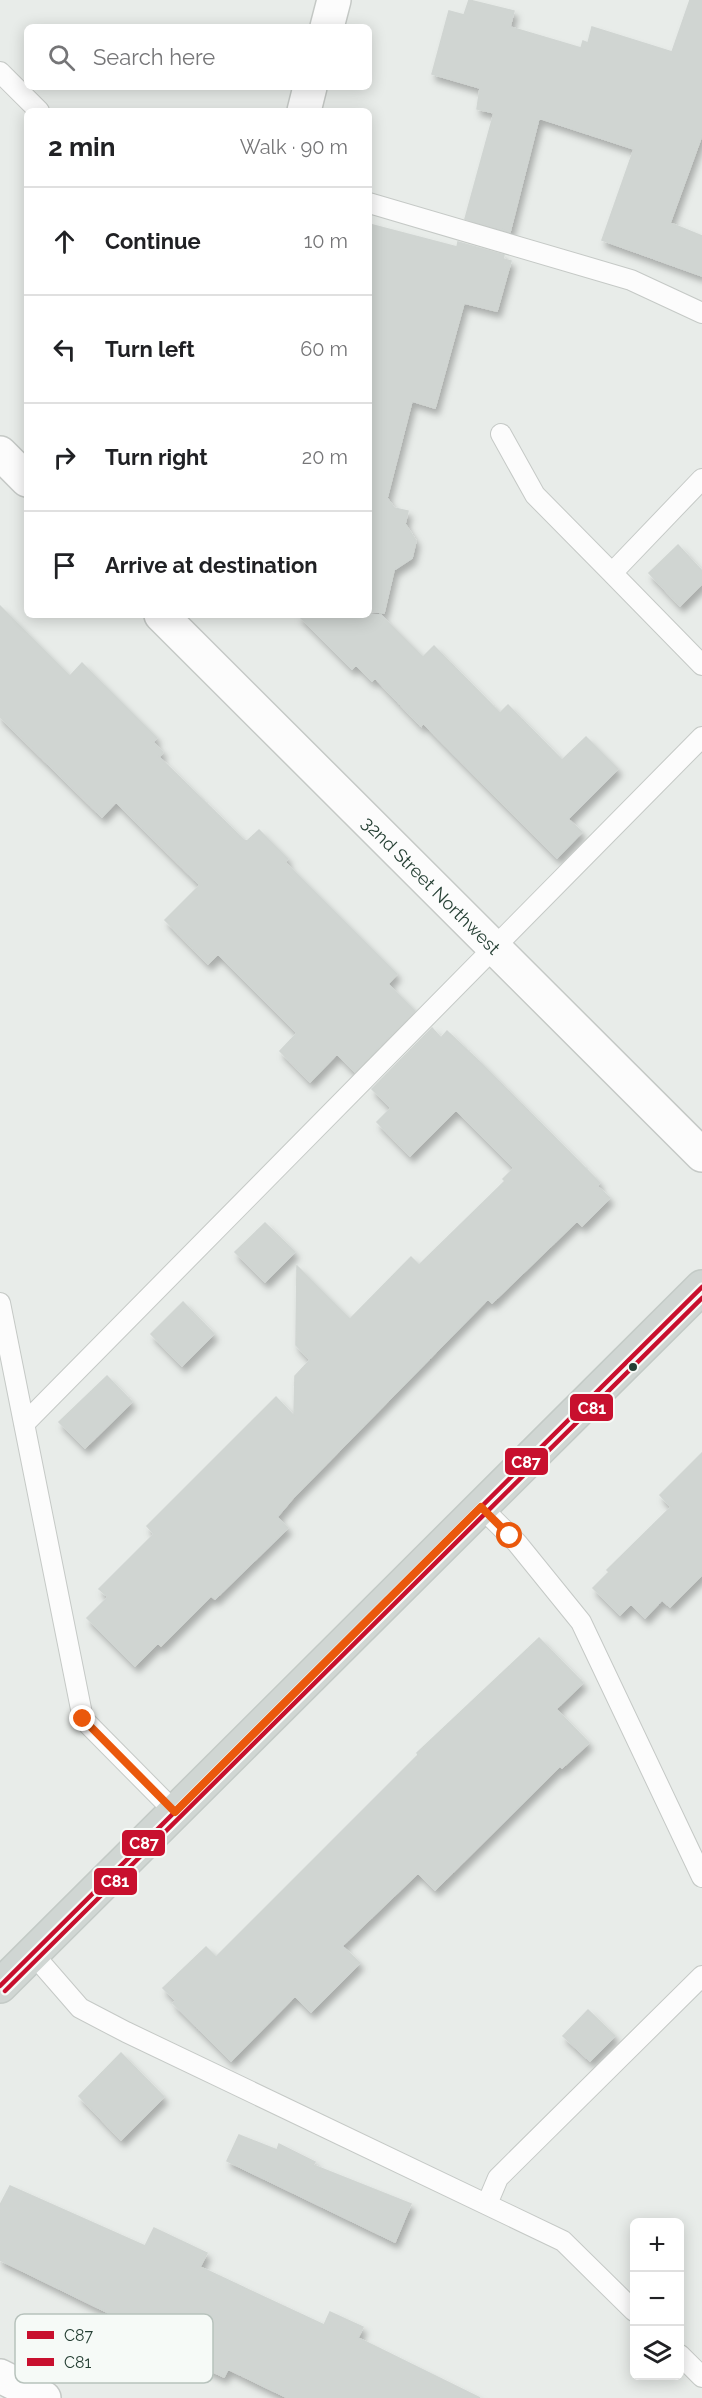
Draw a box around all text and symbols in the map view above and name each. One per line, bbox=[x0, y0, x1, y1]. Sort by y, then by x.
search box bbox=[24, 24, 372, 90]
icon: search bbox=[45, 41, 78, 74]
text: Search here bbox=[93, 44, 215, 70]
text: 2 min bbox=[48, 132, 115, 162]
text: Walk · 90 m bbox=[240, 135, 348, 159]
icon: ahead bbox=[48, 225, 81, 258]
text: Continue bbox=[105, 228, 201, 254]
text: 10 m bbox=[304, 229, 348, 253]
icon: left bbox=[48, 333, 81, 366]
text: Turn left bbox=[105, 336, 195, 362]
text: 60 m bbox=[300, 337, 348, 361]
icon: right bbox=[48, 441, 81, 474]
text: Turn right bbox=[105, 444, 208, 470]
text: 20 m bbox=[302, 445, 348, 469]
icon: arrive bbox=[48, 549, 81, 582]
text: Arrive at destination bbox=[105, 552, 318, 578]
street label: 32nd Street Northwest bbox=[358, 812, 505, 958]
unlabelled marker bbox=[627, 1361, 639, 1373]
line badge: C81 bbox=[569, 1393, 614, 1422]
text: C81 bbox=[578, 1399, 606, 1418]
line badge: C87 bbox=[504, 1447, 549, 1476]
text: C87 bbox=[511, 1453, 541, 1472]
route start bbox=[496, 1522, 522, 1548]
route end bbox=[69, 1705, 95, 1731]
line badge: C87 bbox=[121, 1829, 166, 1857]
text: C87 bbox=[129, 1834, 159, 1853]
line badge: C81 bbox=[93, 1867, 138, 1896]
text: C81 bbox=[101, 1872, 129, 1891]
map controls bbox=[630, 2218, 684, 2380]
button: + bbox=[630, 2218, 684, 2272]
button: − bbox=[630, 2272, 684, 2326]
legend bbox=[15, 2314, 213, 2383]
text: C87 bbox=[64, 2326, 93, 2345]
button: layers bbox=[630, 2326, 684, 2380]
text: C81 bbox=[64, 2353, 91, 2372]

